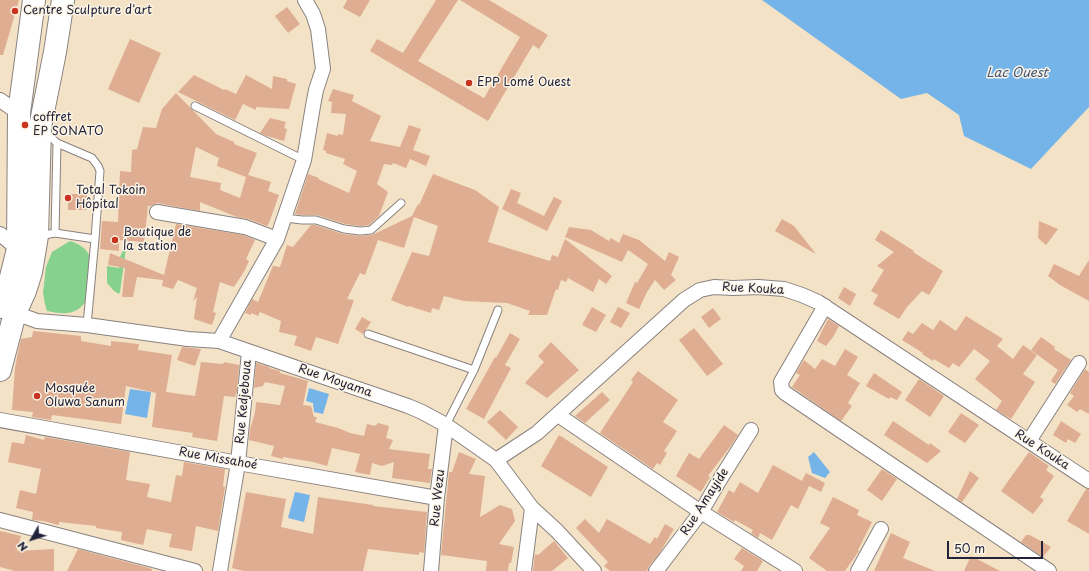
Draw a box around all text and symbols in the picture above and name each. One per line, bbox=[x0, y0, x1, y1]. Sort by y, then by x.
place label: Centre Sculpture d'art bbox=[23, 4, 152, 18]
marker: Centre Sculpture d'art bbox=[10, 6, 20, 16]
water label: Lac Ouest bbox=[986, 65, 1048, 81]
place label: EPP Lomé Ouest bbox=[477, 76, 571, 90]
marker: EPP Lomé Ouest bbox=[464, 78, 474, 88]
place label: coffret EP SONATO bbox=[33, 111, 104, 139]
marker: coffret EP SONATO bbox=[20, 120, 30, 130]
place label: Total Tokoin Hôpital bbox=[76, 184, 146, 212]
marker: Total Tokoin Hôpital bbox=[63, 193, 73, 203]
place label: Boutique de la station bbox=[123, 226, 191, 254]
marker: Boutique de la station bbox=[110, 235, 120, 245]
street label: Rue Kouka bbox=[722, 280, 784, 298]
street label: Rue Kedjeboua bbox=[233, 359, 255, 445]
street label: Rue Moyama bbox=[296, 362, 374, 400]
place label: Mosquée Oluwa Sanum bbox=[45, 382, 125, 410]
marker: Mosquée Oluwa Sanum bbox=[32, 391, 42, 401]
street label: Rue Kouka bbox=[1012, 427, 1072, 473]
street label: Rue Missahoé bbox=[178, 445, 258, 473]
street label: Rue Amayide bbox=[678, 466, 732, 538]
street label: Rue Wezu bbox=[428, 469, 448, 527]
north arrow bbox=[12, 519, 52, 559]
scale bar bbox=[949, 533, 1045, 559]
text: N bbox=[13, 538, 32, 556]
text: 50 m bbox=[954, 539, 985, 557]

